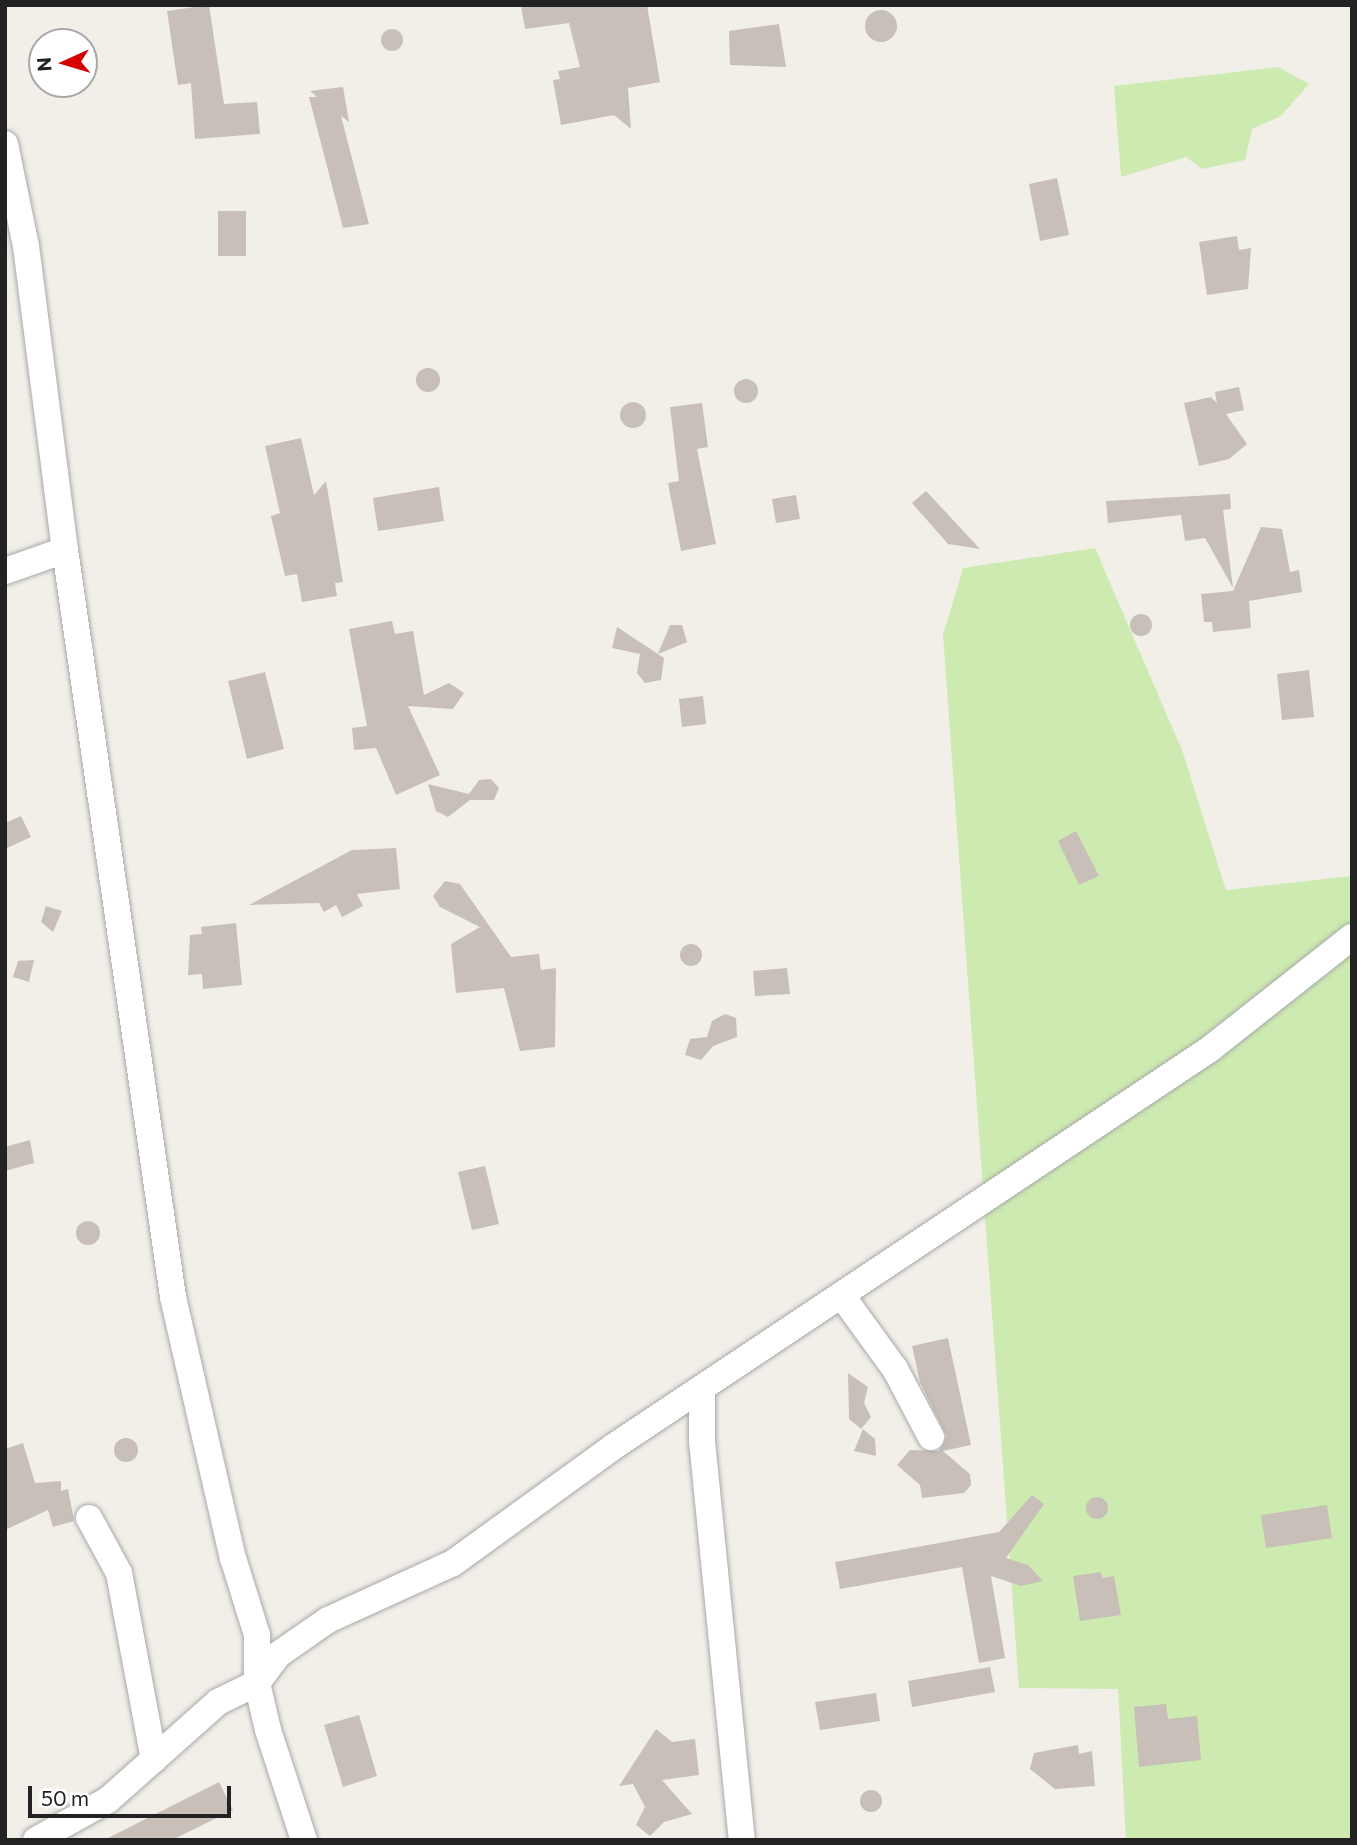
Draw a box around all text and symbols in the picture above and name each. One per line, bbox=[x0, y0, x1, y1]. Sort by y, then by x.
north arrow bbox=[28, 28, 98, 98]
text: N bbox=[32, 56, 56, 72]
scale bar bbox=[32, 1772, 234, 1816]
text: 50 m bbox=[41, 1785, 89, 1810]

